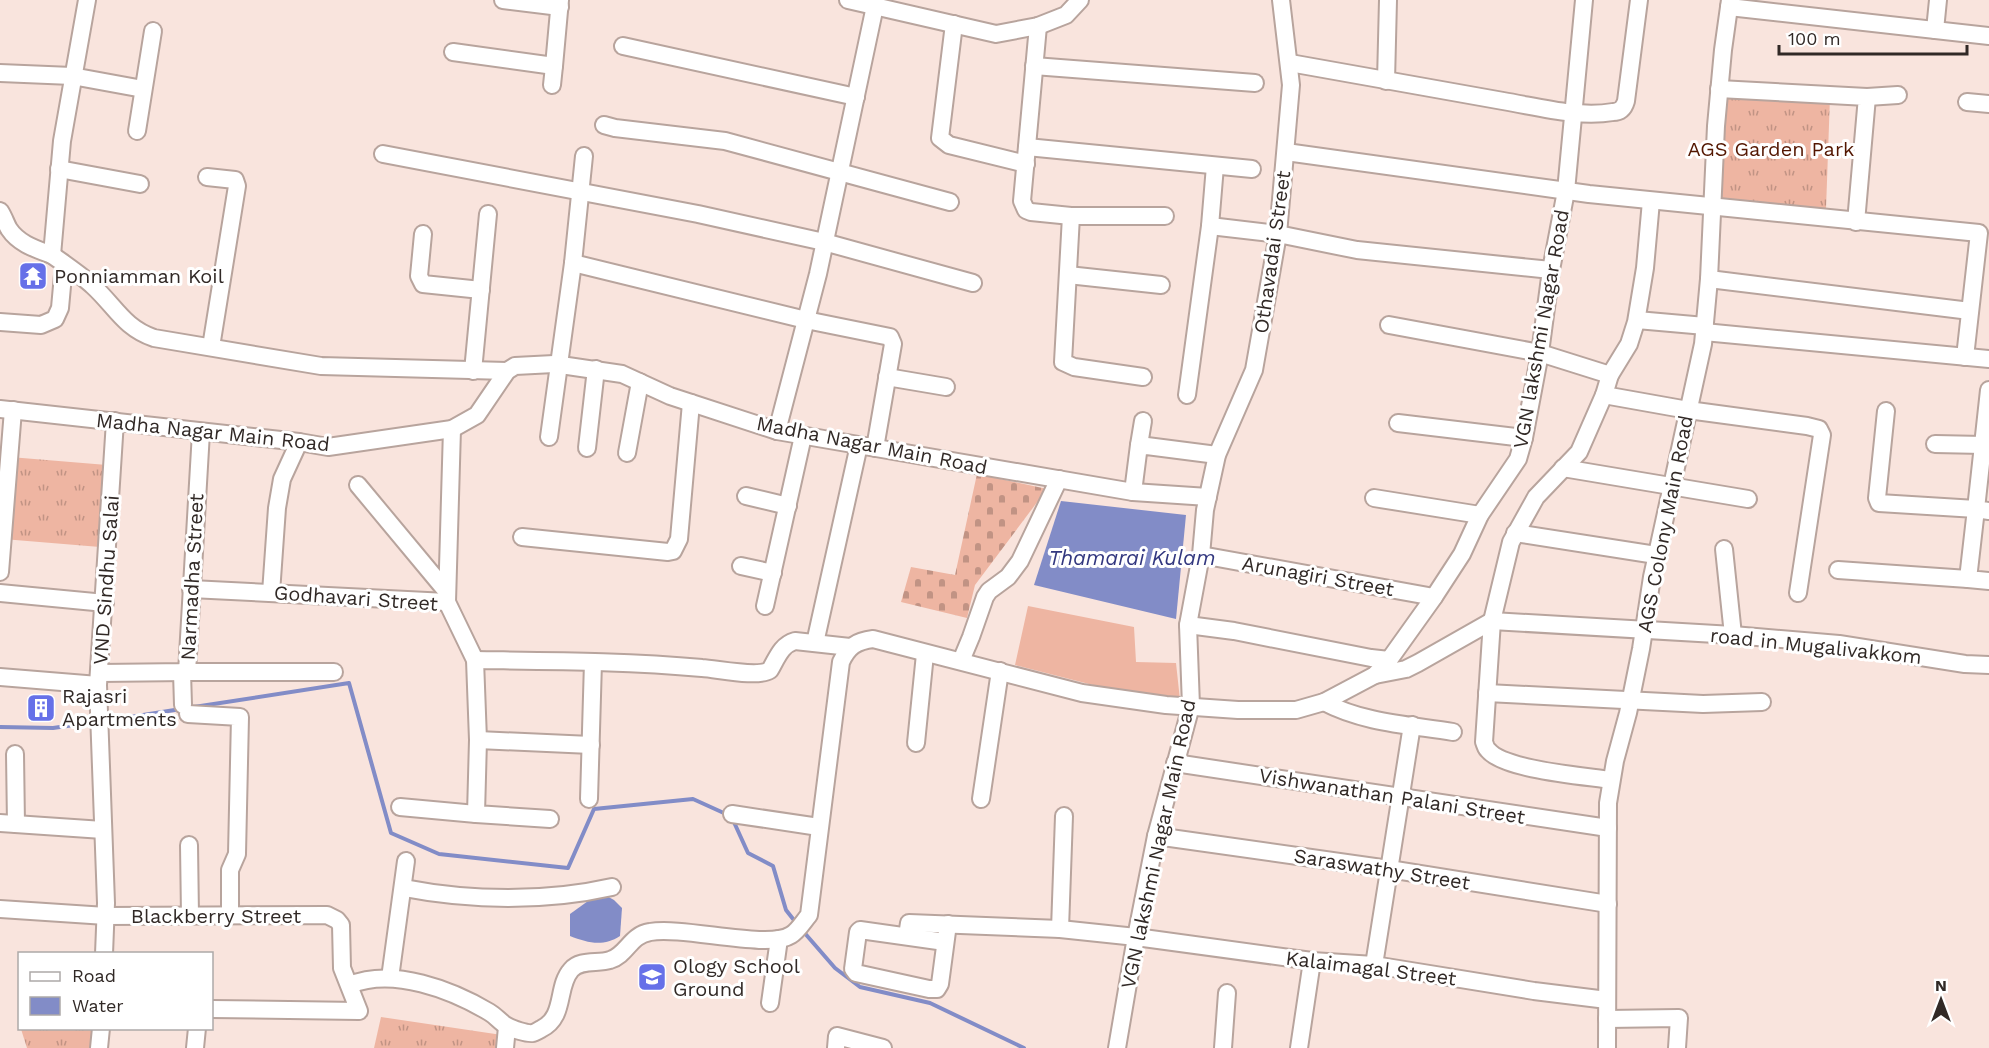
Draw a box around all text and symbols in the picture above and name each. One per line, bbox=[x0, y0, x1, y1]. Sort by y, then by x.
scale bar bbox=[1779, 18, 1966, 56]
text: 100 m bbox=[1788, 28, 1841, 49]
park label: AGS Garden Park bbox=[1688, 137, 1854, 161]
street label: Othavadai Street bbox=[1249, 168, 1295, 335]
street label: VGN lakshmi Nagar Road bbox=[1508, 208, 1574, 450]
temple icon: Ponniamman Koil bbox=[17, 260, 49, 292]
place label: Ponniamman Koil bbox=[54, 264, 224, 288]
street label: Madha Nagar Main Road bbox=[95, 408, 331, 456]
street label: Madha Nagar Main Road bbox=[754, 411, 990, 479]
street label: AGS Colony Main Road bbox=[1632, 413, 1698, 635]
street label: Narmadha Street bbox=[176, 492, 208, 661]
street label: VND Sindhu Salai bbox=[88, 494, 124, 666]
water label: Thamarai Kulam bbox=[1048, 545, 1216, 570]
street label: Arunagiri Street bbox=[1240, 551, 1396, 601]
street label: Godhavari Street bbox=[273, 580, 439, 616]
street label: road in Mugalivakkom bbox=[1709, 623, 1923, 669]
place label: Rajasri Apartments bbox=[62, 684, 177, 731]
building icon: Rajasri Apartments bbox=[25, 692, 57, 724]
street label: VGN lakshmi Nagar Main Road bbox=[1116, 697, 1200, 991]
street label: Vishwanathan Palani Street bbox=[1257, 763, 1527, 829]
street label: Saraswathy Street bbox=[1292, 843, 1472, 895]
street label: Blackberry Street bbox=[131, 904, 302, 928]
street label: Kalaimagal Street bbox=[1284, 946, 1458, 990]
legend bbox=[18, 952, 213, 1030]
place label: Ology School Ground bbox=[673, 954, 800, 1001]
school or university icon: Ology School Ground bbox=[636, 961, 668, 993]
text: Road bbox=[72, 965, 116, 986]
north arrow bbox=[1911, 970, 1971, 1030]
text: N bbox=[1935, 976, 1947, 995]
text: Water bbox=[72, 995, 124, 1016]

